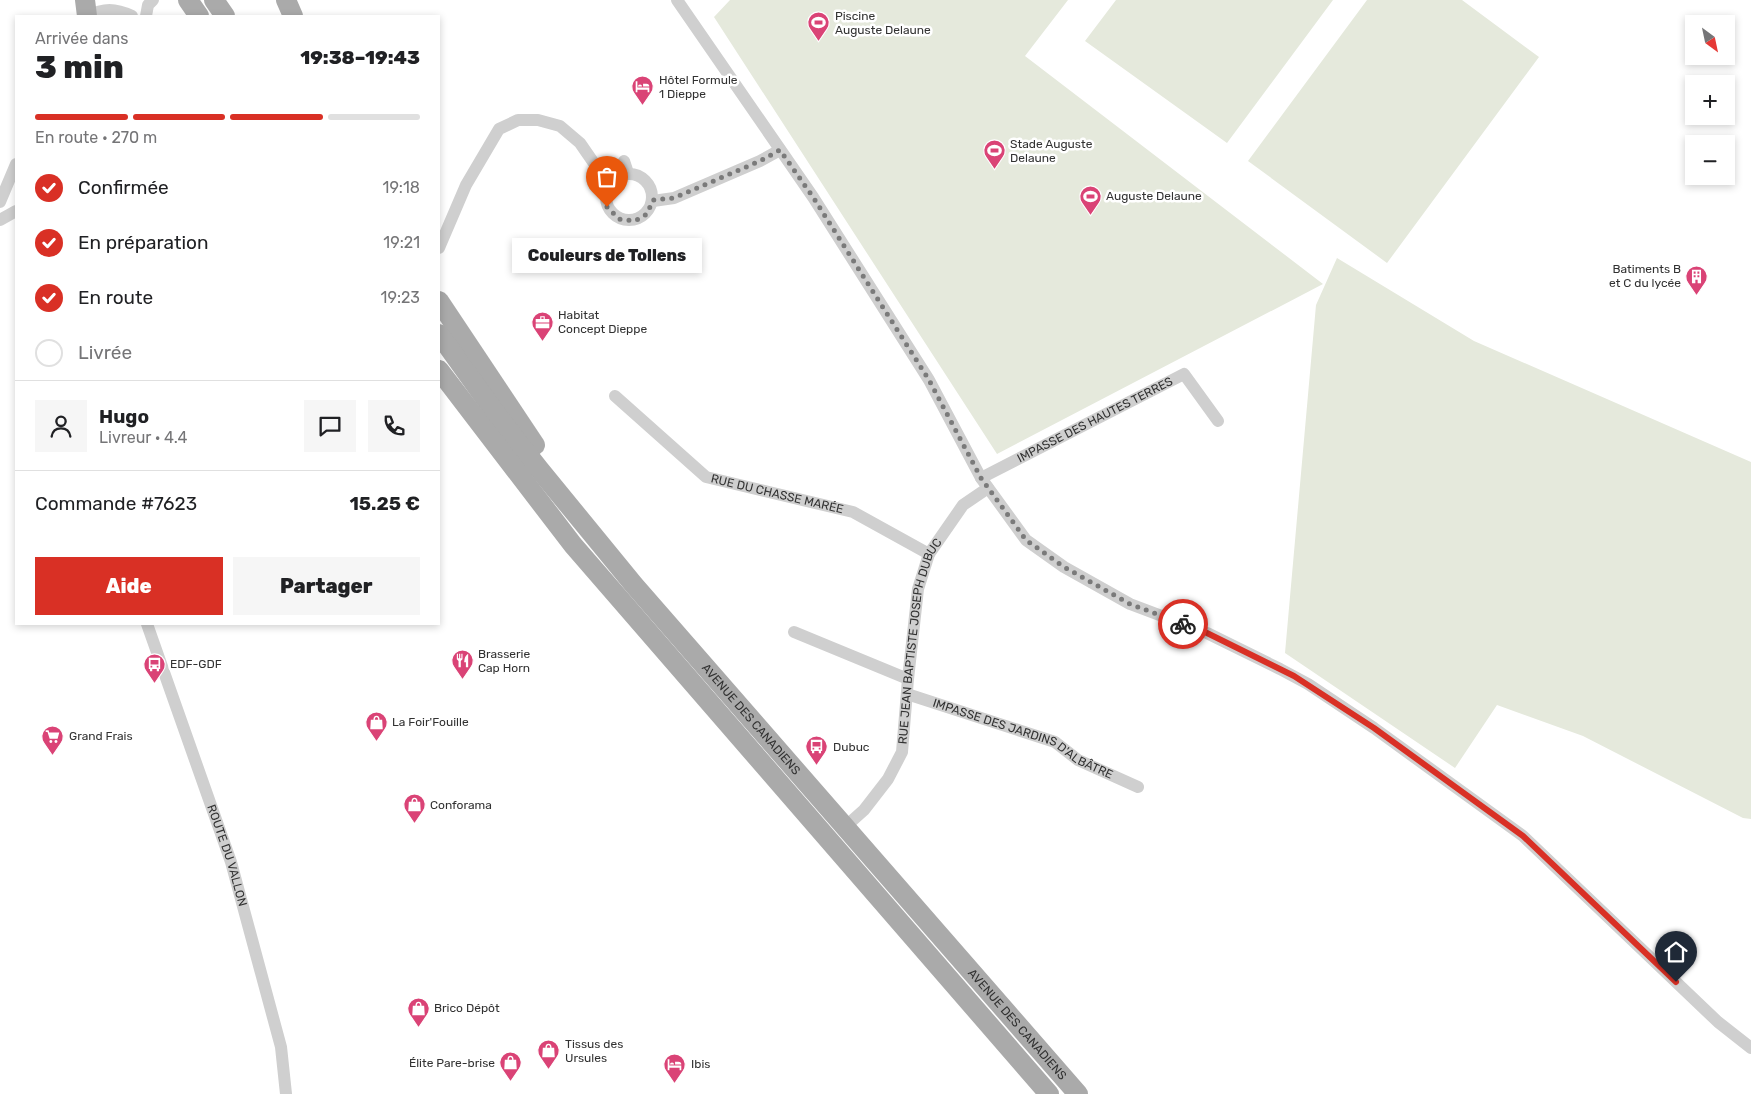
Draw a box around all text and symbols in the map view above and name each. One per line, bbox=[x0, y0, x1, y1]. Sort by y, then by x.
place label: Piscine Auguste Delaune bbox=[835, 9, 931, 37]
sports icon: Piscine Auguste Delaune bbox=[807, 11, 831, 42]
north arrow bbox=[1685, 15, 1735, 65]
map controls bbox=[1685, 15, 1735, 185]
text: Arrivée dans bbox=[35, 29, 128, 48]
text: 19:38–19:43 bbox=[300, 46, 420, 69]
text: 3 min bbox=[35, 48, 124, 86]
place label: Hôtel Formule 1 Dieppe bbox=[659, 73, 738, 101]
hotel icon: Hôtel Formule 1 Dieppe bbox=[631, 75, 655, 106]
button: + bbox=[1685, 75, 1735, 125]
text: En route · 270 m bbox=[35, 128, 157, 147]
button: − bbox=[1685, 135, 1735, 185]
place label: Stade Auguste Delaune bbox=[1010, 137, 1093, 165]
sports icon: Stade Auguste Delaune bbox=[982, 139, 1006, 170]
pin bbox=[586, 156, 628, 207]
icon: bag bbox=[593, 163, 621, 191]
icon: check bbox=[35, 174, 63, 202]
text: Confirmée bbox=[78, 176, 169, 199]
text: 19:18 bbox=[383, 178, 420, 197]
sports icon: Auguste Delaune bbox=[1078, 184, 1102, 215]
place label: Auguste Delaune bbox=[1106, 189, 1202, 203]
icon: check bbox=[35, 229, 63, 257]
text: En préparation bbox=[78, 231, 208, 254]
text: 19:21 bbox=[383, 233, 420, 252]
callout: Couleurs de Tollens bbox=[512, 237, 702, 272]
text: Couleurs de Tollens bbox=[528, 246, 686, 265]
place label: Batiments B et C du lycée bbox=[1609, 262, 1681, 290]
building icon: Batiments B et C du lycée bbox=[1685, 264, 1709, 295]
icon: check bbox=[35, 284, 63, 312]
text: En route bbox=[78, 286, 153, 309]
text: 19:23 bbox=[381, 288, 420, 307]
place label: Habitat Concept Dieppe bbox=[558, 308, 647, 336]
office icon: Habitat Concept Dieppe bbox=[530, 310, 554, 341]
text: Livrée bbox=[78, 341, 132, 364]
street label: IMPASSE DES HAUTES TERRES bbox=[1015, 374, 1175, 465]
button: person bbox=[35, 400, 87, 452]
button: chat bbox=[304, 400, 356, 452]
button: phone bbox=[368, 400, 420, 452]
text: Hugo bbox=[99, 405, 149, 428]
text: Livreur · 4.4 bbox=[99, 428, 188, 447]
street label: RUE DU CHASSE MARÉE bbox=[709, 471, 845, 516]
text: Commande #7623 bbox=[35, 492, 197, 515]
text: 15.25 € bbox=[349, 492, 420, 515]
street label: RUE JEAN BAPTISTE JOSEPH DUBUC bbox=[896, 536, 945, 745]
button: Aide bbox=[35, 557, 223, 615]
button: Partager bbox=[233, 557, 420, 615]
courier bbox=[1158, 599, 1208, 649]
icon: bike bbox=[1169, 610, 1197, 638]
place label: Brasserie Cap Horn bbox=[478, 647, 531, 675]
restaurant icon: Brasserie Cap Horn bbox=[450, 649, 474, 680]
bus stop icon: EDF-GDF bbox=[142, 652, 166, 683]
place label: EDF-GDF bbox=[170, 657, 222, 671]
street label: AVENUE DES CANADIENS bbox=[699, 661, 803, 777]
street label: IMPASSE DES JARDINS D'ALBÂTRE bbox=[931, 696, 1115, 782]
shop icon: La Foir'Fouille bbox=[364, 710, 388, 741]
place label: La Foir'Fouille bbox=[392, 715, 469, 729]
supermarket icon: Grand Frais bbox=[41, 724, 65, 755]
place label: Grand Frais bbox=[69, 729, 133, 743]
bus stop icon: Dubuc bbox=[805, 735, 829, 766]
place label: Dubuc bbox=[833, 740, 870, 754]
shop icon: Conforama bbox=[402, 793, 426, 824]
place label: Conforama bbox=[430, 798, 492, 812]
street label: ROUTE DU VALLON bbox=[204, 803, 250, 908]
pin bbox=[1655, 931, 1697, 982]
icon: home bbox=[1662, 938, 1690, 966]
street label: AVENUE DES CANADIENS bbox=[965, 966, 1069, 1083]
shop icon: Brico Dépôt bbox=[406, 996, 430, 1027]
place label: Brico Dépôt bbox=[434, 1001, 500, 1015]
place label: Tissus des Ursules bbox=[565, 1037, 623, 1065]
shop icon: Tissus des Ursules bbox=[537, 1039, 561, 1070]
shop icon: Élite Pare-brise bbox=[499, 1051, 523, 1082]
hotel icon: Ibis bbox=[663, 1052, 687, 1083]
place label: Élite Pare-brise bbox=[409, 1056, 495, 1070]
place label: Ibis bbox=[691, 1057, 710, 1071]

